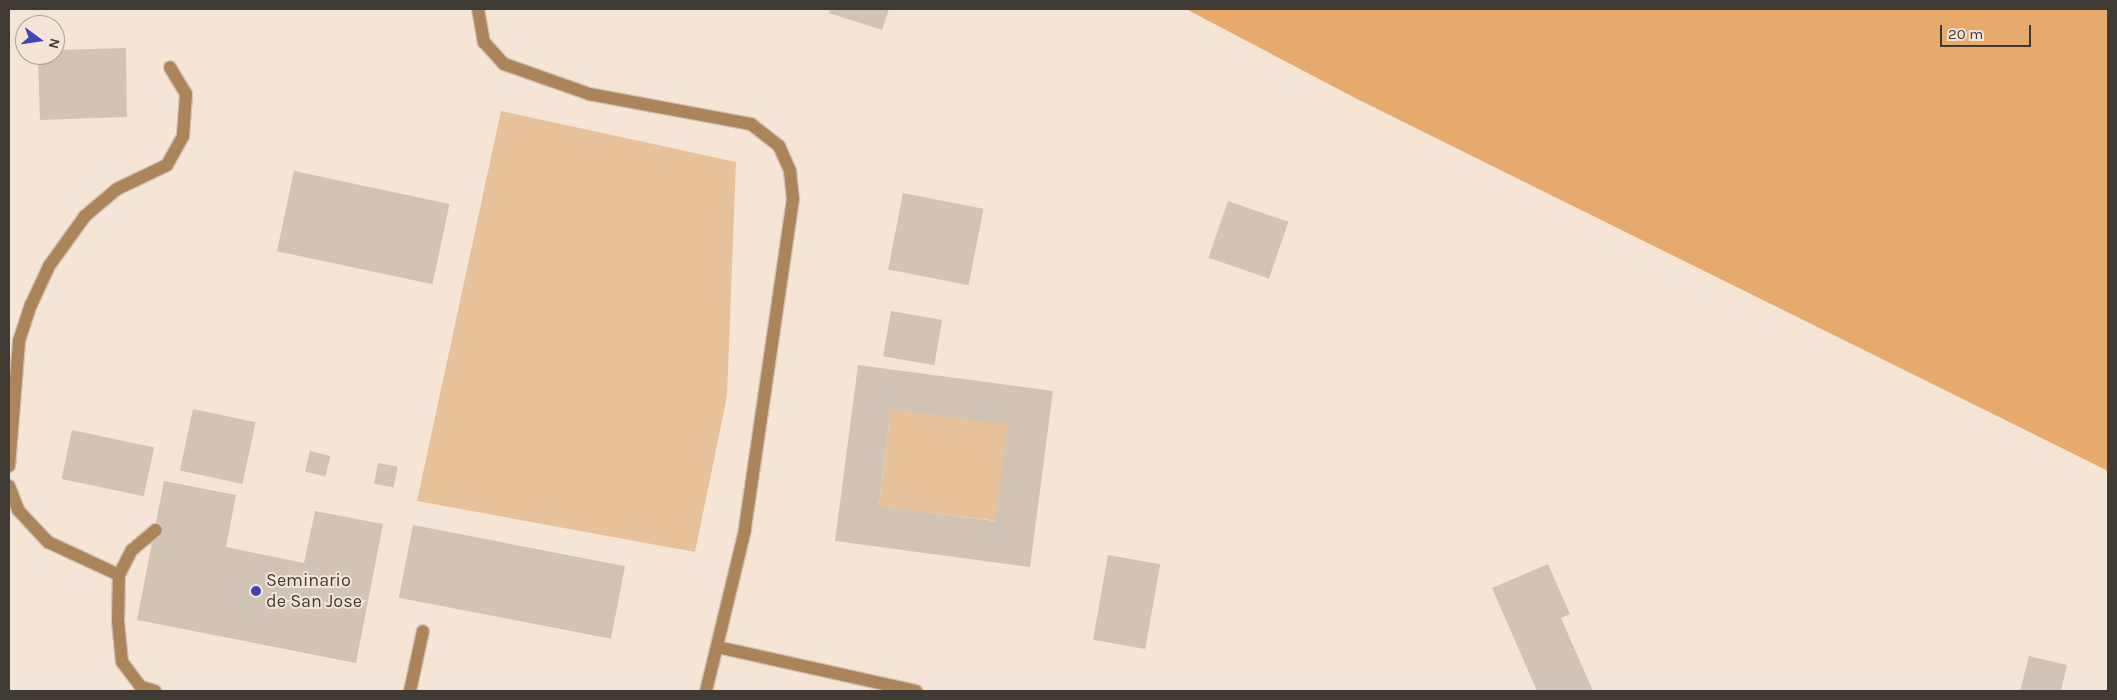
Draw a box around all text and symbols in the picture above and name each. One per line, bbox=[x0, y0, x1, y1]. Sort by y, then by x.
north arrow bbox=[15, 15, 65, 65]
scale bar bbox=[1942, 15, 2033, 47]
text: 20 m bbox=[1948, 25, 1983, 43]
text: N bbox=[45, 37, 64, 50]
place label: Seminario de San Jose bbox=[266, 570, 362, 612]
marker: Seminario de San Jose bbox=[250, 585, 262, 597]

